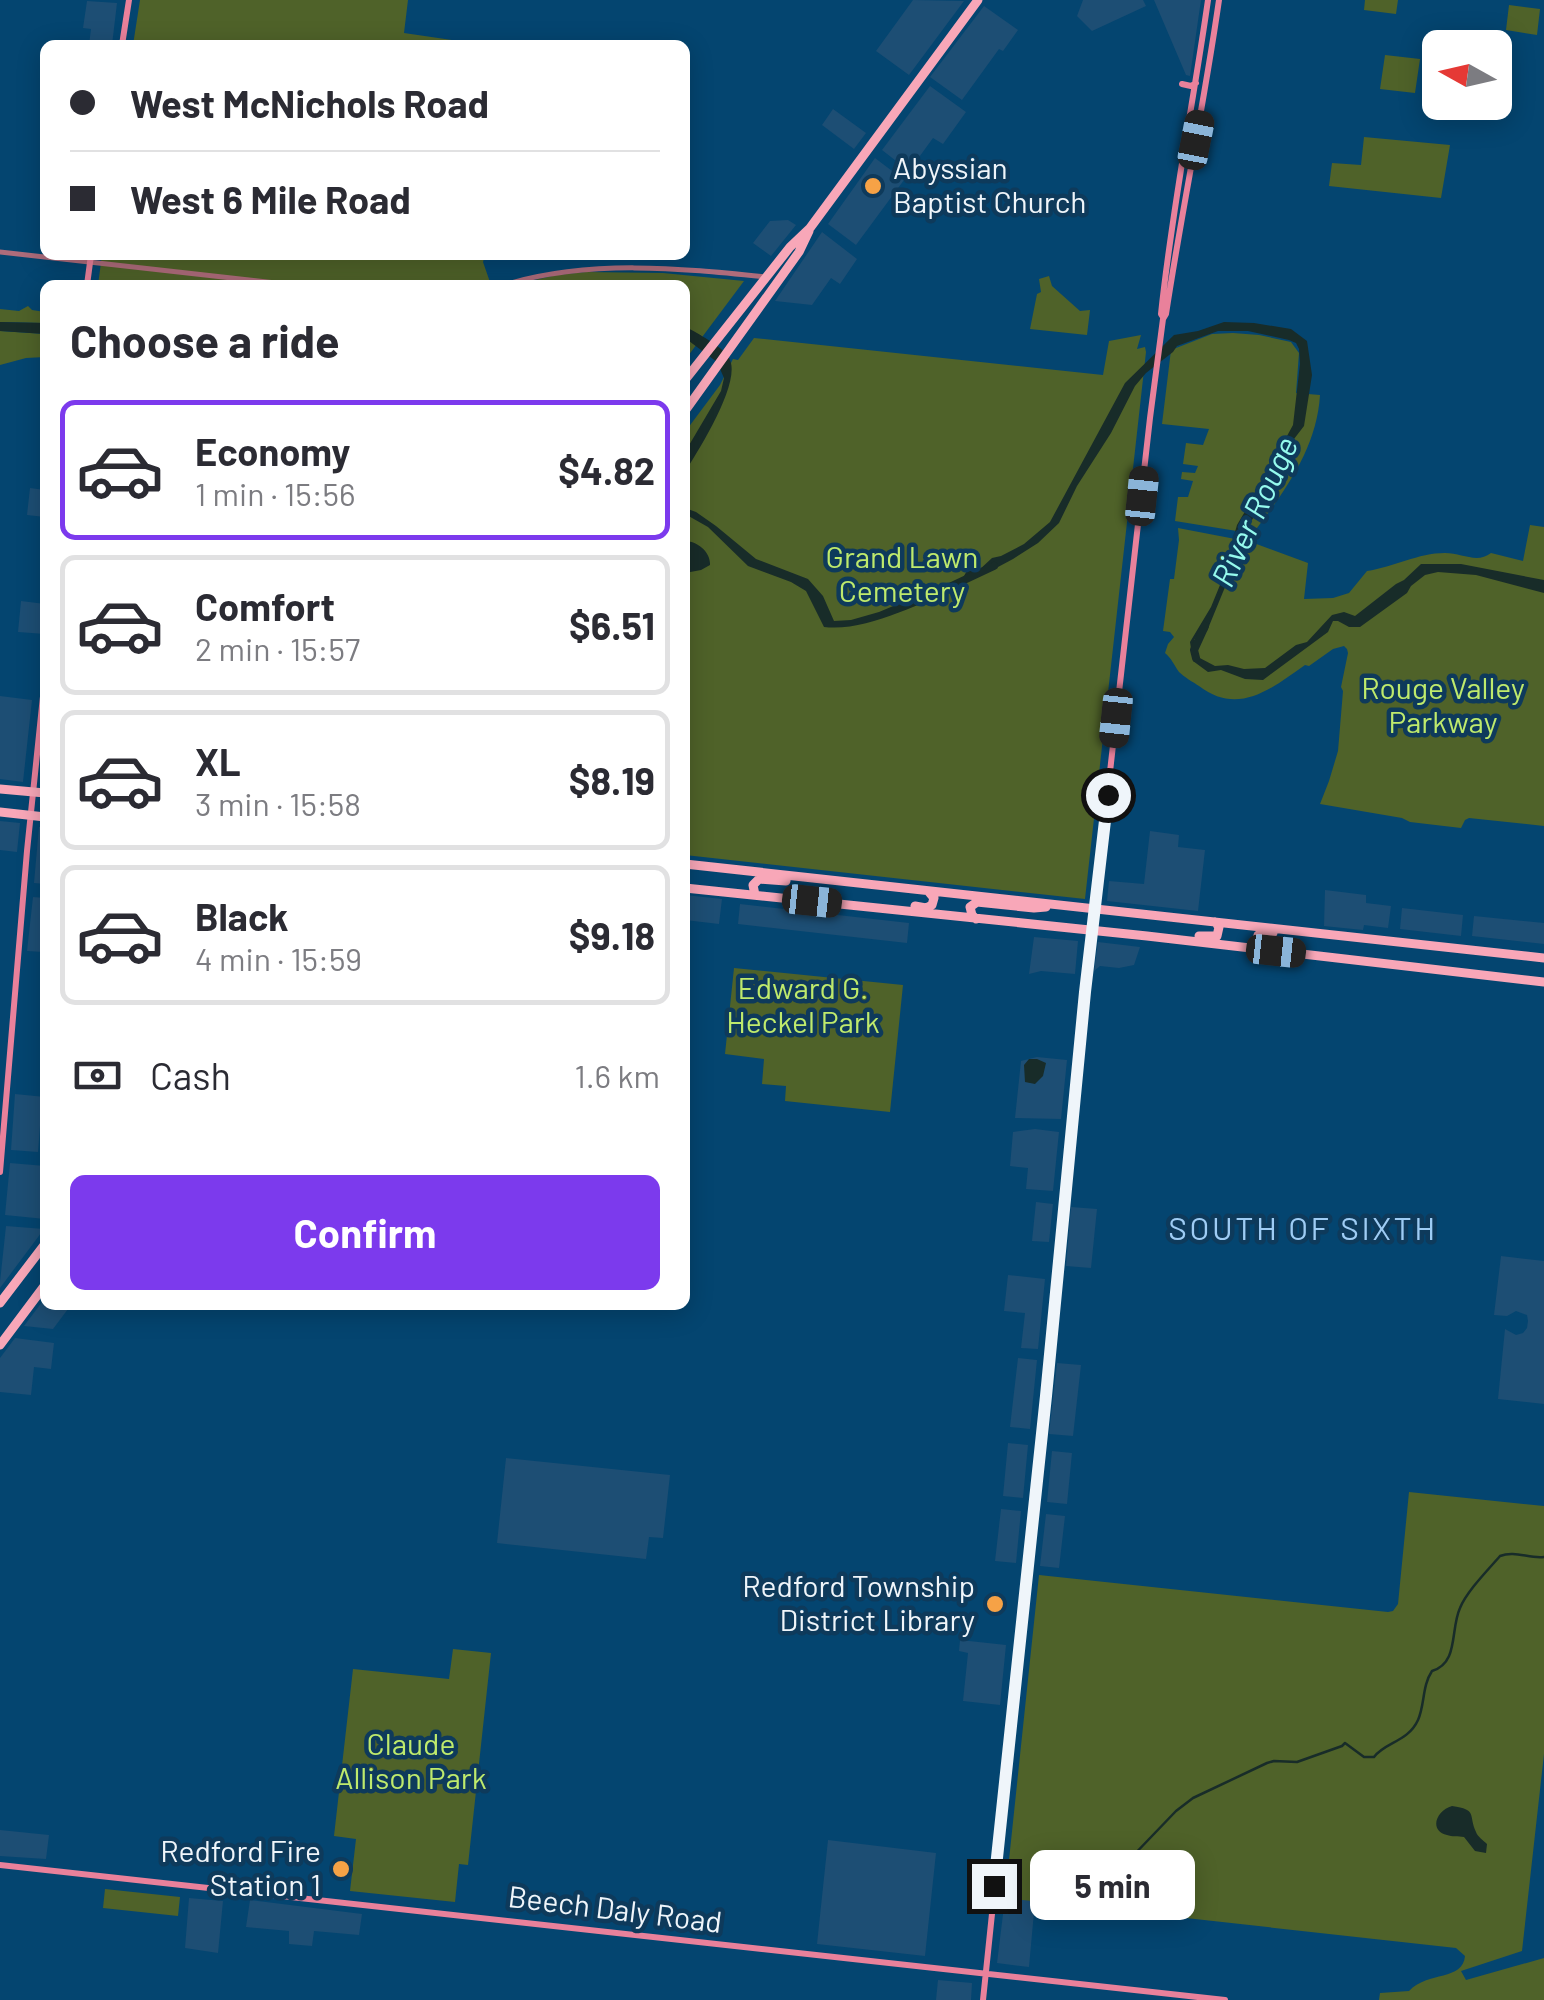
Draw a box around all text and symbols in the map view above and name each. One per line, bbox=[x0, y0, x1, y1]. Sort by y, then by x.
north arrow bbox=[1422, 30, 1512, 120]
map controls bbox=[1422, 30, 1512, 120]
text: West McNichols Road bbox=[130, 80, 489, 126]
car bbox=[1176, 108, 1216, 172]
place label: Abyssian Baptist Church bbox=[893, 149, 1086, 219]
marker: Abyssian Baptist Church bbox=[862, 175, 884, 197]
text: West 6 Mile Road bbox=[130, 176, 411, 222]
text: Choose a ride bbox=[70, 313, 340, 367]
icon: car bbox=[75, 425, 165, 515]
text: Economy bbox=[195, 428, 350, 474]
water label: River Rouge bbox=[1202, 430, 1304, 592]
text: $4.82 bbox=[558, 447, 655, 493]
car bbox=[1124, 465, 1160, 527]
text: 1 min · 15:56 bbox=[195, 474, 355, 512]
park label: Grand Lawn Cemetery bbox=[826, 538, 978, 608]
icon: car bbox=[75, 580, 165, 670]
text: Comfort bbox=[195, 583, 335, 629]
text: $6.51 bbox=[569, 602, 655, 648]
text: 2 min · 15:57 bbox=[195, 629, 360, 667]
park label: Rouge Valley Parkway bbox=[1361, 669, 1525, 739]
car bbox=[1098, 687, 1134, 749]
icon: car bbox=[75, 735, 165, 825]
text: XL bbox=[195, 738, 241, 784]
text: $8.19 bbox=[569, 757, 655, 803]
route start bbox=[1086, 773, 1131, 818]
text: 3 min · 15:58 bbox=[195, 784, 361, 822]
car bbox=[781, 883, 843, 919]
icon: car bbox=[75, 890, 165, 980]
text: Black bbox=[195, 893, 289, 939]
text: $9.18 bbox=[569, 912, 655, 958]
car bbox=[1245, 933, 1307, 969]
text: 4 min · 15:59 bbox=[195, 939, 362, 977]
park label: Edward G. Heckel Park bbox=[726, 969, 880, 1039]
icon: cash bbox=[70, 1048, 125, 1103]
text: Cash bbox=[150, 1052, 231, 1098]
text: 1.6 km bbox=[575, 1056, 660, 1094]
button: Confirm bbox=[70, 1175, 660, 1290]
district label: SOUTH OF SIXTH bbox=[1168, 1208, 1438, 1246]
place label: Redford Township District Library bbox=[742, 1567, 975, 1637]
marker: Redford Township District Library bbox=[984, 1593, 1006, 1615]
park label: Claude Allison Park bbox=[335, 1725, 487, 1795]
place label: Redford Fire Station 1 bbox=[160, 1832, 321, 1902]
callout: 5 min bbox=[1029, 1851, 1194, 1921]
marker: Redford Fire Station 1 bbox=[330, 1858, 352, 1880]
route end bbox=[972, 1864, 1017, 1909]
text: 5 min bbox=[1074, 1866, 1151, 1904]
street label: Beech Daly Road bbox=[506, 1877, 724, 1939]

